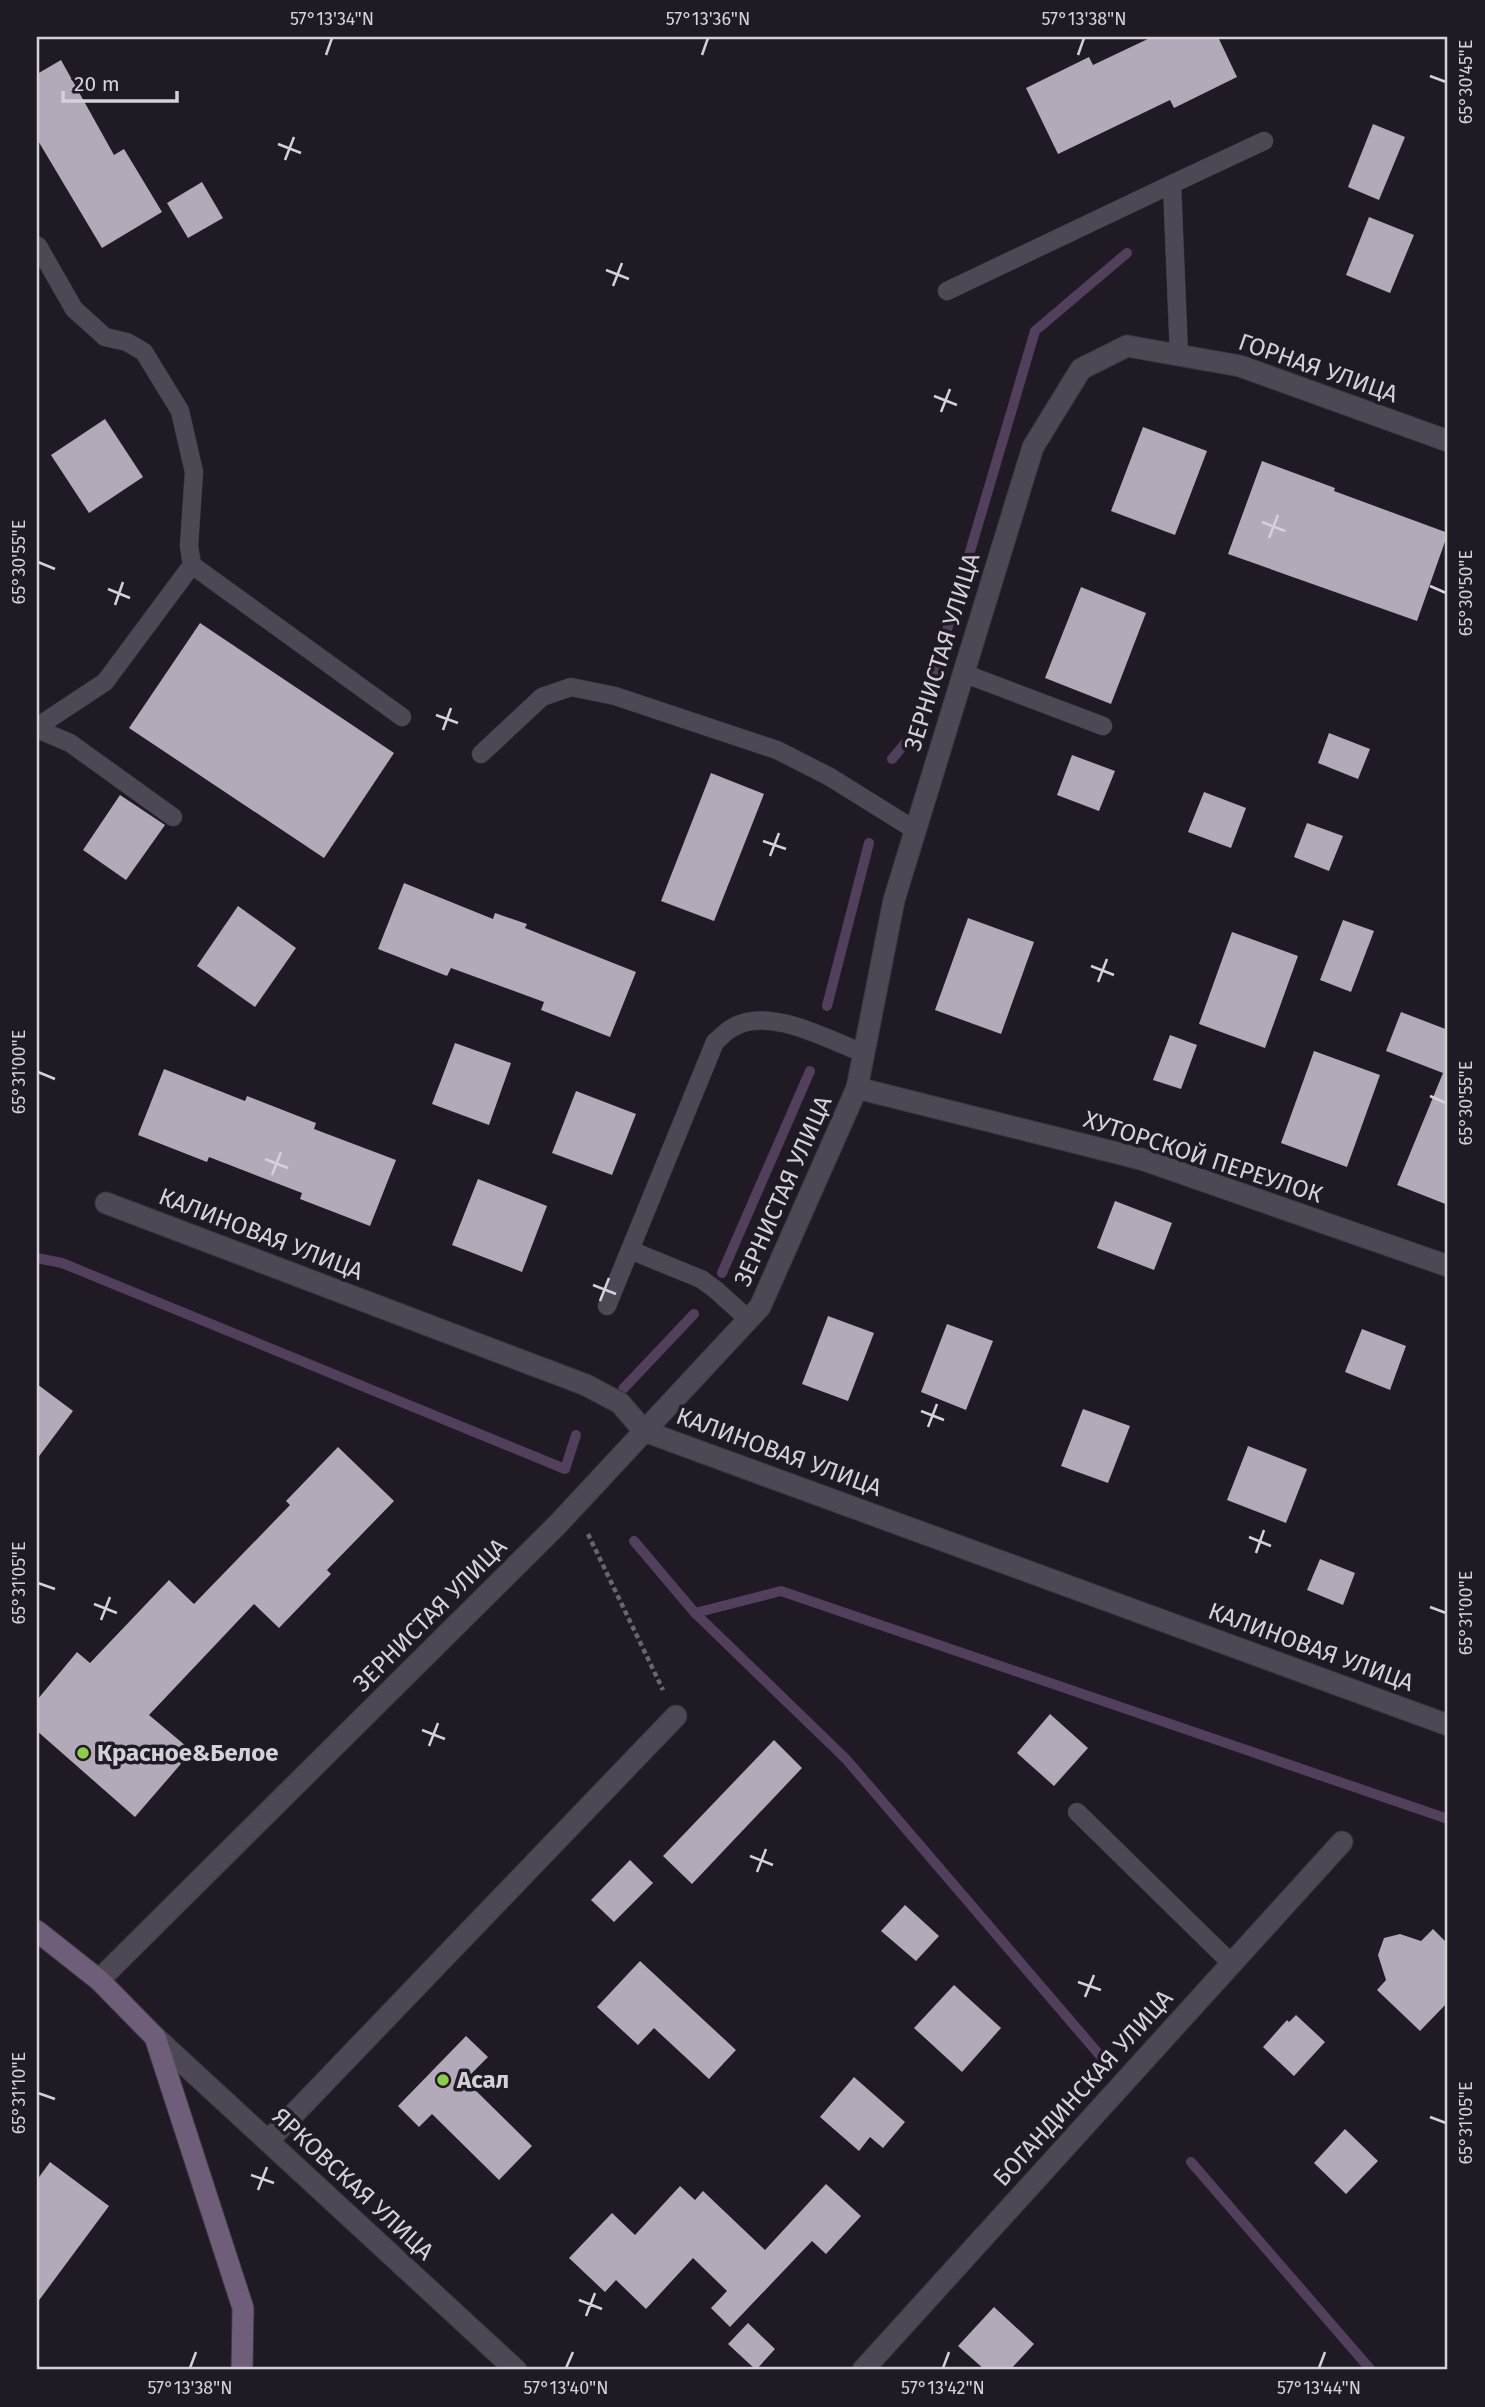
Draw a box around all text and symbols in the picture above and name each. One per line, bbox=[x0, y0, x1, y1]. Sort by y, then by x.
text: 57°13'34"N bbox=[290, 8, 374, 30]
text: 57°13'36"N bbox=[666, 8, 750, 30]
text: 57°13'38"N bbox=[1042, 8, 1127, 30]
text: 65°30'45"E bbox=[1455, 40, 1477, 124]
scale bar bbox=[63, 60, 177, 104]
text: 20 m bbox=[74, 71, 120, 97]
street label: ГОРНАЯ УЛИЦА bbox=[1235, 328, 1402, 408]
text: 65°30'55"E bbox=[8, 520, 30, 604]
street label: ЗЕРНИСТАЯ УЛИЦА bbox=[899, 549, 985, 754]
text: 65°30'50"E bbox=[1455, 550, 1477, 636]
text: 65°31'00"E bbox=[8, 1030, 30, 1114]
text: 65°30'55"E bbox=[1455, 1061, 1477, 1145]
street label: ЗЕРНИСТАЯ УЛИЦА bbox=[728, 1091, 838, 1291]
street label: ХУТОРСКОЙ ПЕРЕУЛОК bbox=[1080, 1105, 1326, 1209]
street label: КАЛИНОВАЯ УЛИЦА bbox=[155, 1182, 367, 1286]
street label: КАЛИНОВАЯ УЛИЦА bbox=[672, 1402, 886, 1502]
street label: ЗЕРНИСТАЯ УЛИЦА bbox=[347, 1532, 513, 1698]
text: 65°31'05"E bbox=[8, 1541, 30, 1625]
text: 65°31'00"E bbox=[1455, 1571, 1477, 1655]
street label: КАЛИНОВАЯ УЛИЦА bbox=[1204, 1597, 1418, 1697]
place label: Красное&Белое bbox=[97, 1739, 279, 1767]
marker: Красное&Белое bbox=[75, 1745, 91, 1761]
street label: БОГАНДИНСКАЯ УЛИЦА bbox=[988, 1984, 1179, 2192]
text: 65°31'10"E bbox=[8, 2052, 30, 2134]
place label: Асал bbox=[456, 2066, 509, 2094]
marker: Асал bbox=[435, 2072, 451, 2088]
text: 65°31'05"E bbox=[1455, 2081, 1477, 2165]
street label: ЯРКОВСКАЯ УЛИЦА bbox=[267, 2102, 440, 2266]
text: 57°13'38"N bbox=[148, 2377, 233, 2399]
text: 57°13'40"N bbox=[523, 2377, 609, 2399]
text: 57°13'42"N bbox=[901, 2377, 985, 2399]
text: 57°13'44"N bbox=[1277, 2377, 1361, 2399]

